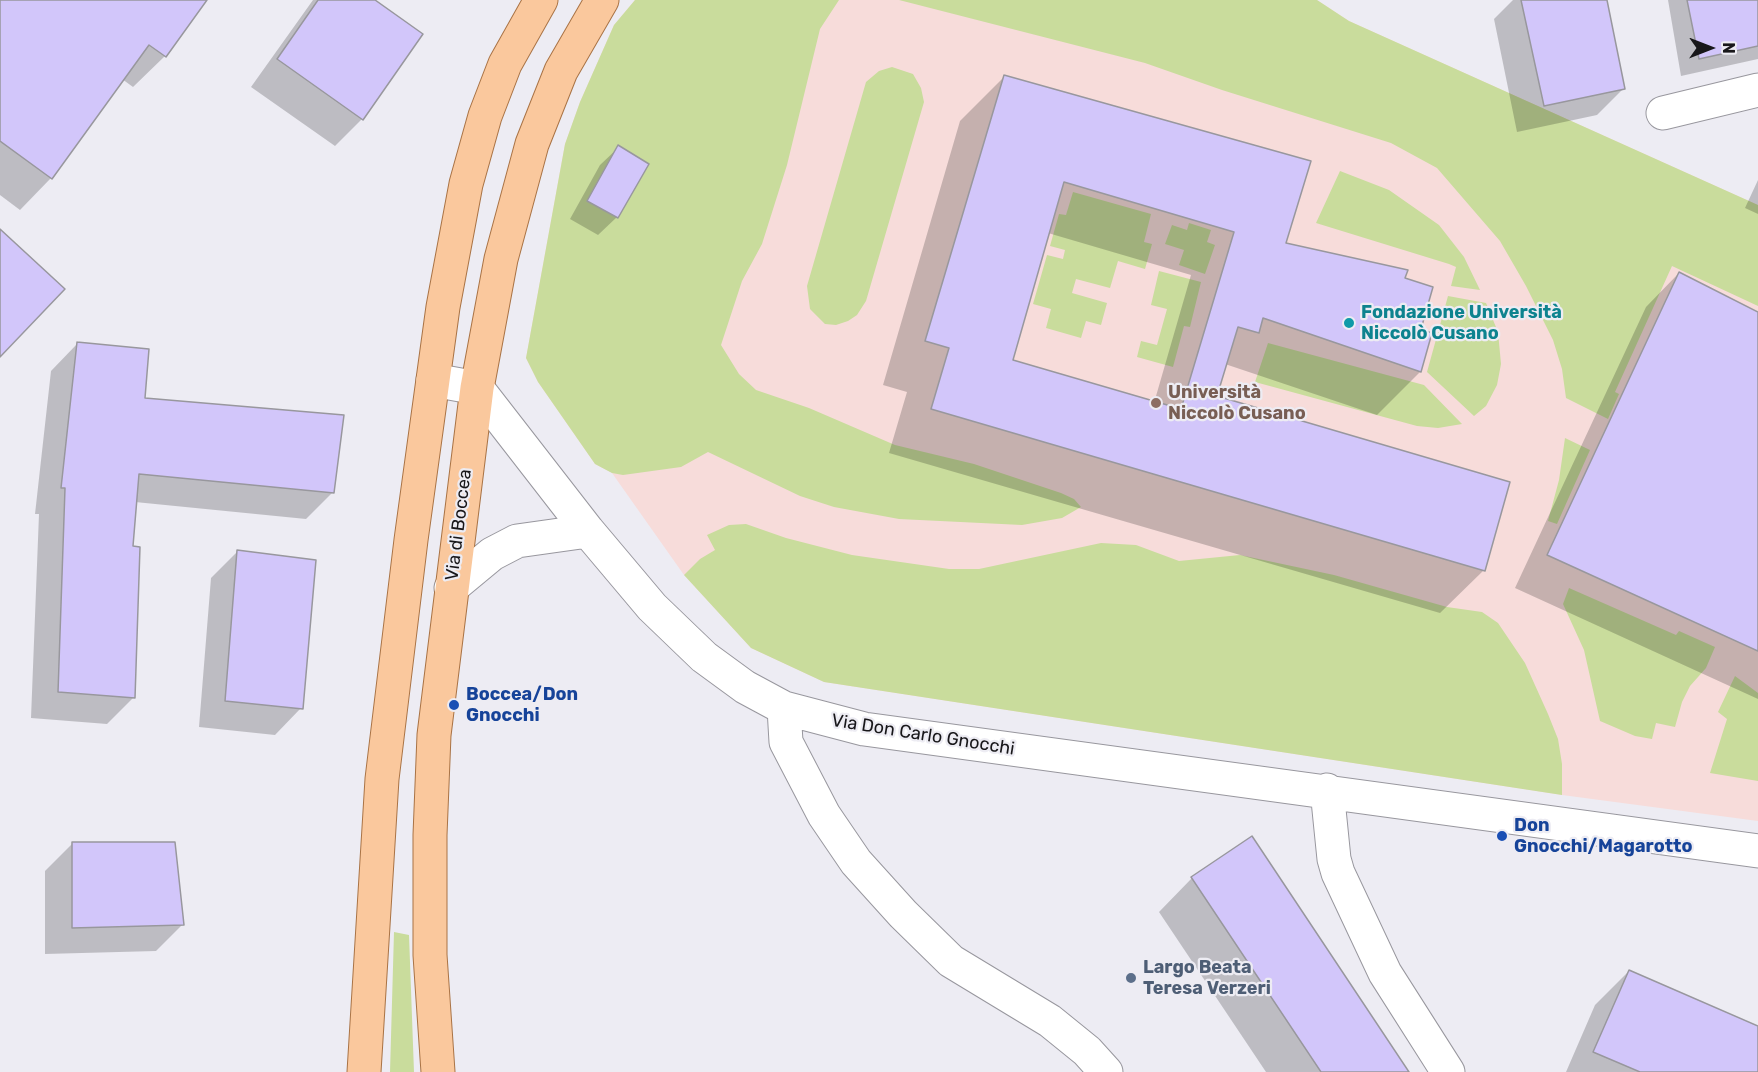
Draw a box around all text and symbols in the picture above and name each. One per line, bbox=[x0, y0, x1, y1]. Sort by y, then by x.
north arrow bbox=[1680, 18, 1740, 78]
text: N bbox=[1719, 42, 1738, 54]
place label: Fondazione Università Niccolò Cusano bbox=[1361, 302, 1562, 344]
marker: Fondazione Università Niccolò Cusano bbox=[1342, 316, 1356, 330]
place label: Università Niccolò Cusano bbox=[1168, 382, 1306, 424]
marker: Università Niccolò Cusano bbox=[1149, 396, 1163, 410]
street label: Via di Boccea bbox=[441, 468, 477, 582]
place label: Boccea/Don Gnocchi bbox=[466, 684, 578, 726]
marker: Boccea/Don Gnocchi bbox=[447, 698, 461, 712]
street label: Via Don Carlo Gnocchi bbox=[830, 710, 1016, 760]
place label: Don Gnocchi/Magarotto bbox=[1514, 815, 1692, 858]
marker: Don Gnocchi/Magarotto bbox=[1495, 829, 1509, 843]
place label: Largo Beata Teresa Verzeri bbox=[1143, 957, 1271, 1000]
marker: Largo Beata Teresa Verzeri bbox=[1124, 971, 1138, 985]

